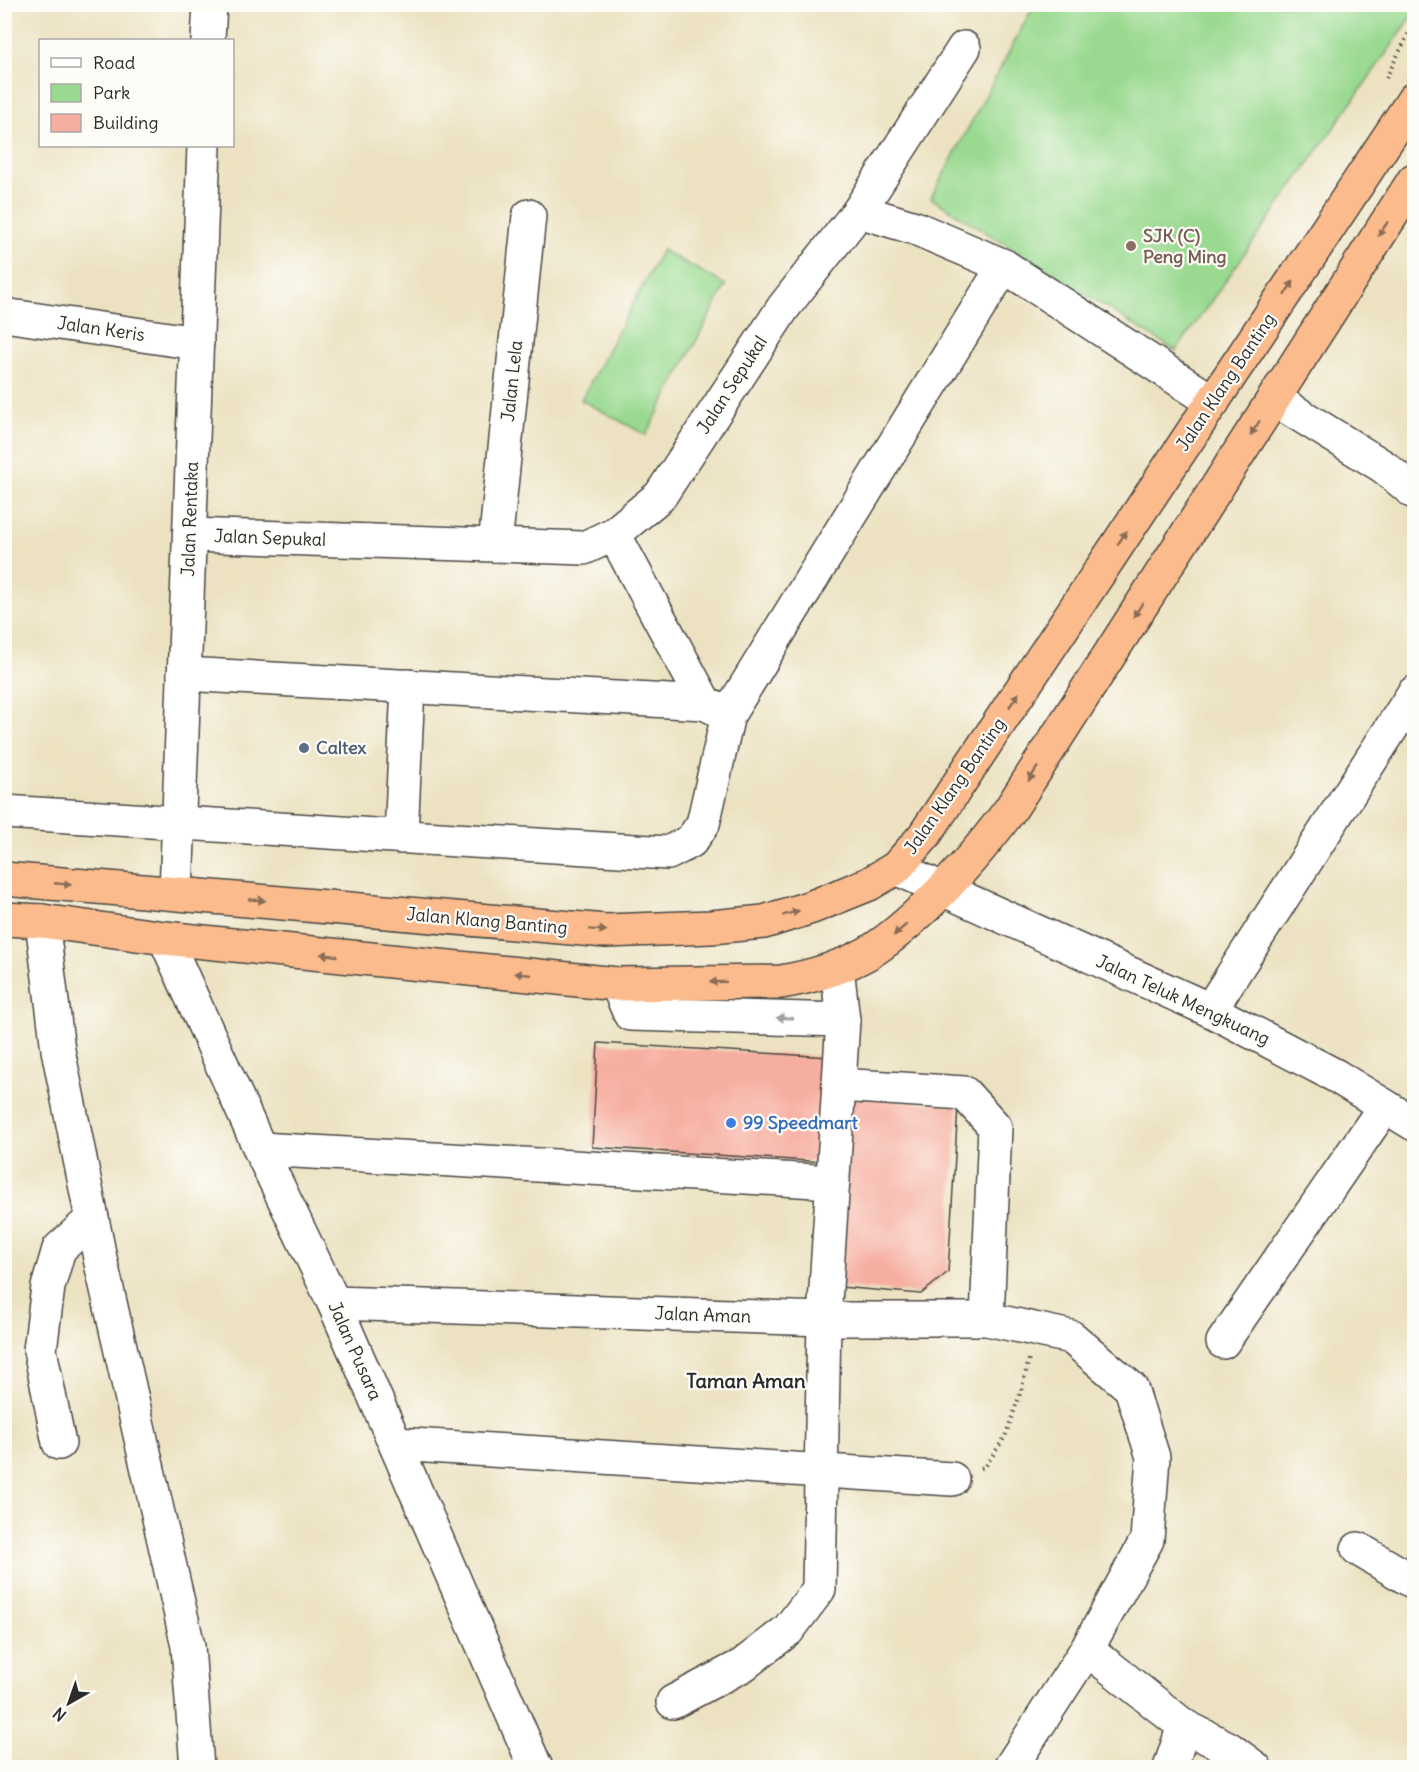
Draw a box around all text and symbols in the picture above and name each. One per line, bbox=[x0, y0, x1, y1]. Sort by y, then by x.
legend bbox=[39, 39, 234, 147]
text: Road bbox=[93, 51, 136, 74]
text: Park bbox=[93, 81, 130, 104]
text: Building bbox=[93, 111, 158, 134]
one-way arrow bbox=[1378, 221, 1389, 237]
place label: SJK (C) Peng Ming bbox=[1143, 224, 1227, 268]
marker: SJK (C) Peng Ming bbox=[1124, 239, 1138, 253]
one-way arrow bbox=[1283, 281, 1295, 297]
street label: Jalan Klang Banting bbox=[1171, 308, 1280, 455]
street label: Jalan Keris bbox=[56, 311, 146, 346]
street label: Jalan Sepukal bbox=[691, 331, 772, 438]
street label: Jalan Lela bbox=[496, 339, 527, 423]
one-way arrow bbox=[1249, 420, 1261, 436]
street label: Jalan Rentaka bbox=[176, 461, 203, 577]
street label: Jalan Sepukal bbox=[214, 524, 327, 551]
one-way arrow bbox=[1117, 530, 1128, 546]
one-way arrow bbox=[1133, 602, 1144, 618]
one-way arrow bbox=[1009, 692, 1020, 709]
street label: Jalan Klang Banting bbox=[899, 713, 1010, 858]
place label: Caltex bbox=[316, 736, 367, 759]
marker: Caltex bbox=[297, 741, 311, 755]
one-way arrow bbox=[1027, 766, 1039, 782]
one-way arrow bbox=[53, 879, 72, 889]
one-way arrow bbox=[248, 895, 267, 905]
street label: Jalan Klang Banting bbox=[406, 902, 568, 939]
one-way arrow bbox=[782, 908, 800, 917]
one-way arrow bbox=[893, 923, 908, 936]
one-way arrow bbox=[588, 925, 607, 935]
street label: Jalan Teluk Mengkuang bbox=[1093, 949, 1274, 1050]
one-way arrow bbox=[320, 950, 339, 959]
one-way arrow bbox=[514, 969, 533, 979]
one-way arrow bbox=[708, 977, 727, 987]
one-way arrow bbox=[775, 1013, 794, 1023]
place label: 99 Speedmart bbox=[743, 1111, 859, 1134]
marker: 99 Speedmart bbox=[724, 1116, 738, 1130]
street label: Jalan Pusara bbox=[323, 1298, 387, 1404]
street label: Jalan Aman bbox=[654, 1301, 752, 1328]
district label: Taman Aman bbox=[686, 1368, 806, 1393]
north arrow bbox=[39, 1673, 99, 1733]
text: N bbox=[49, 1703, 70, 1726]

